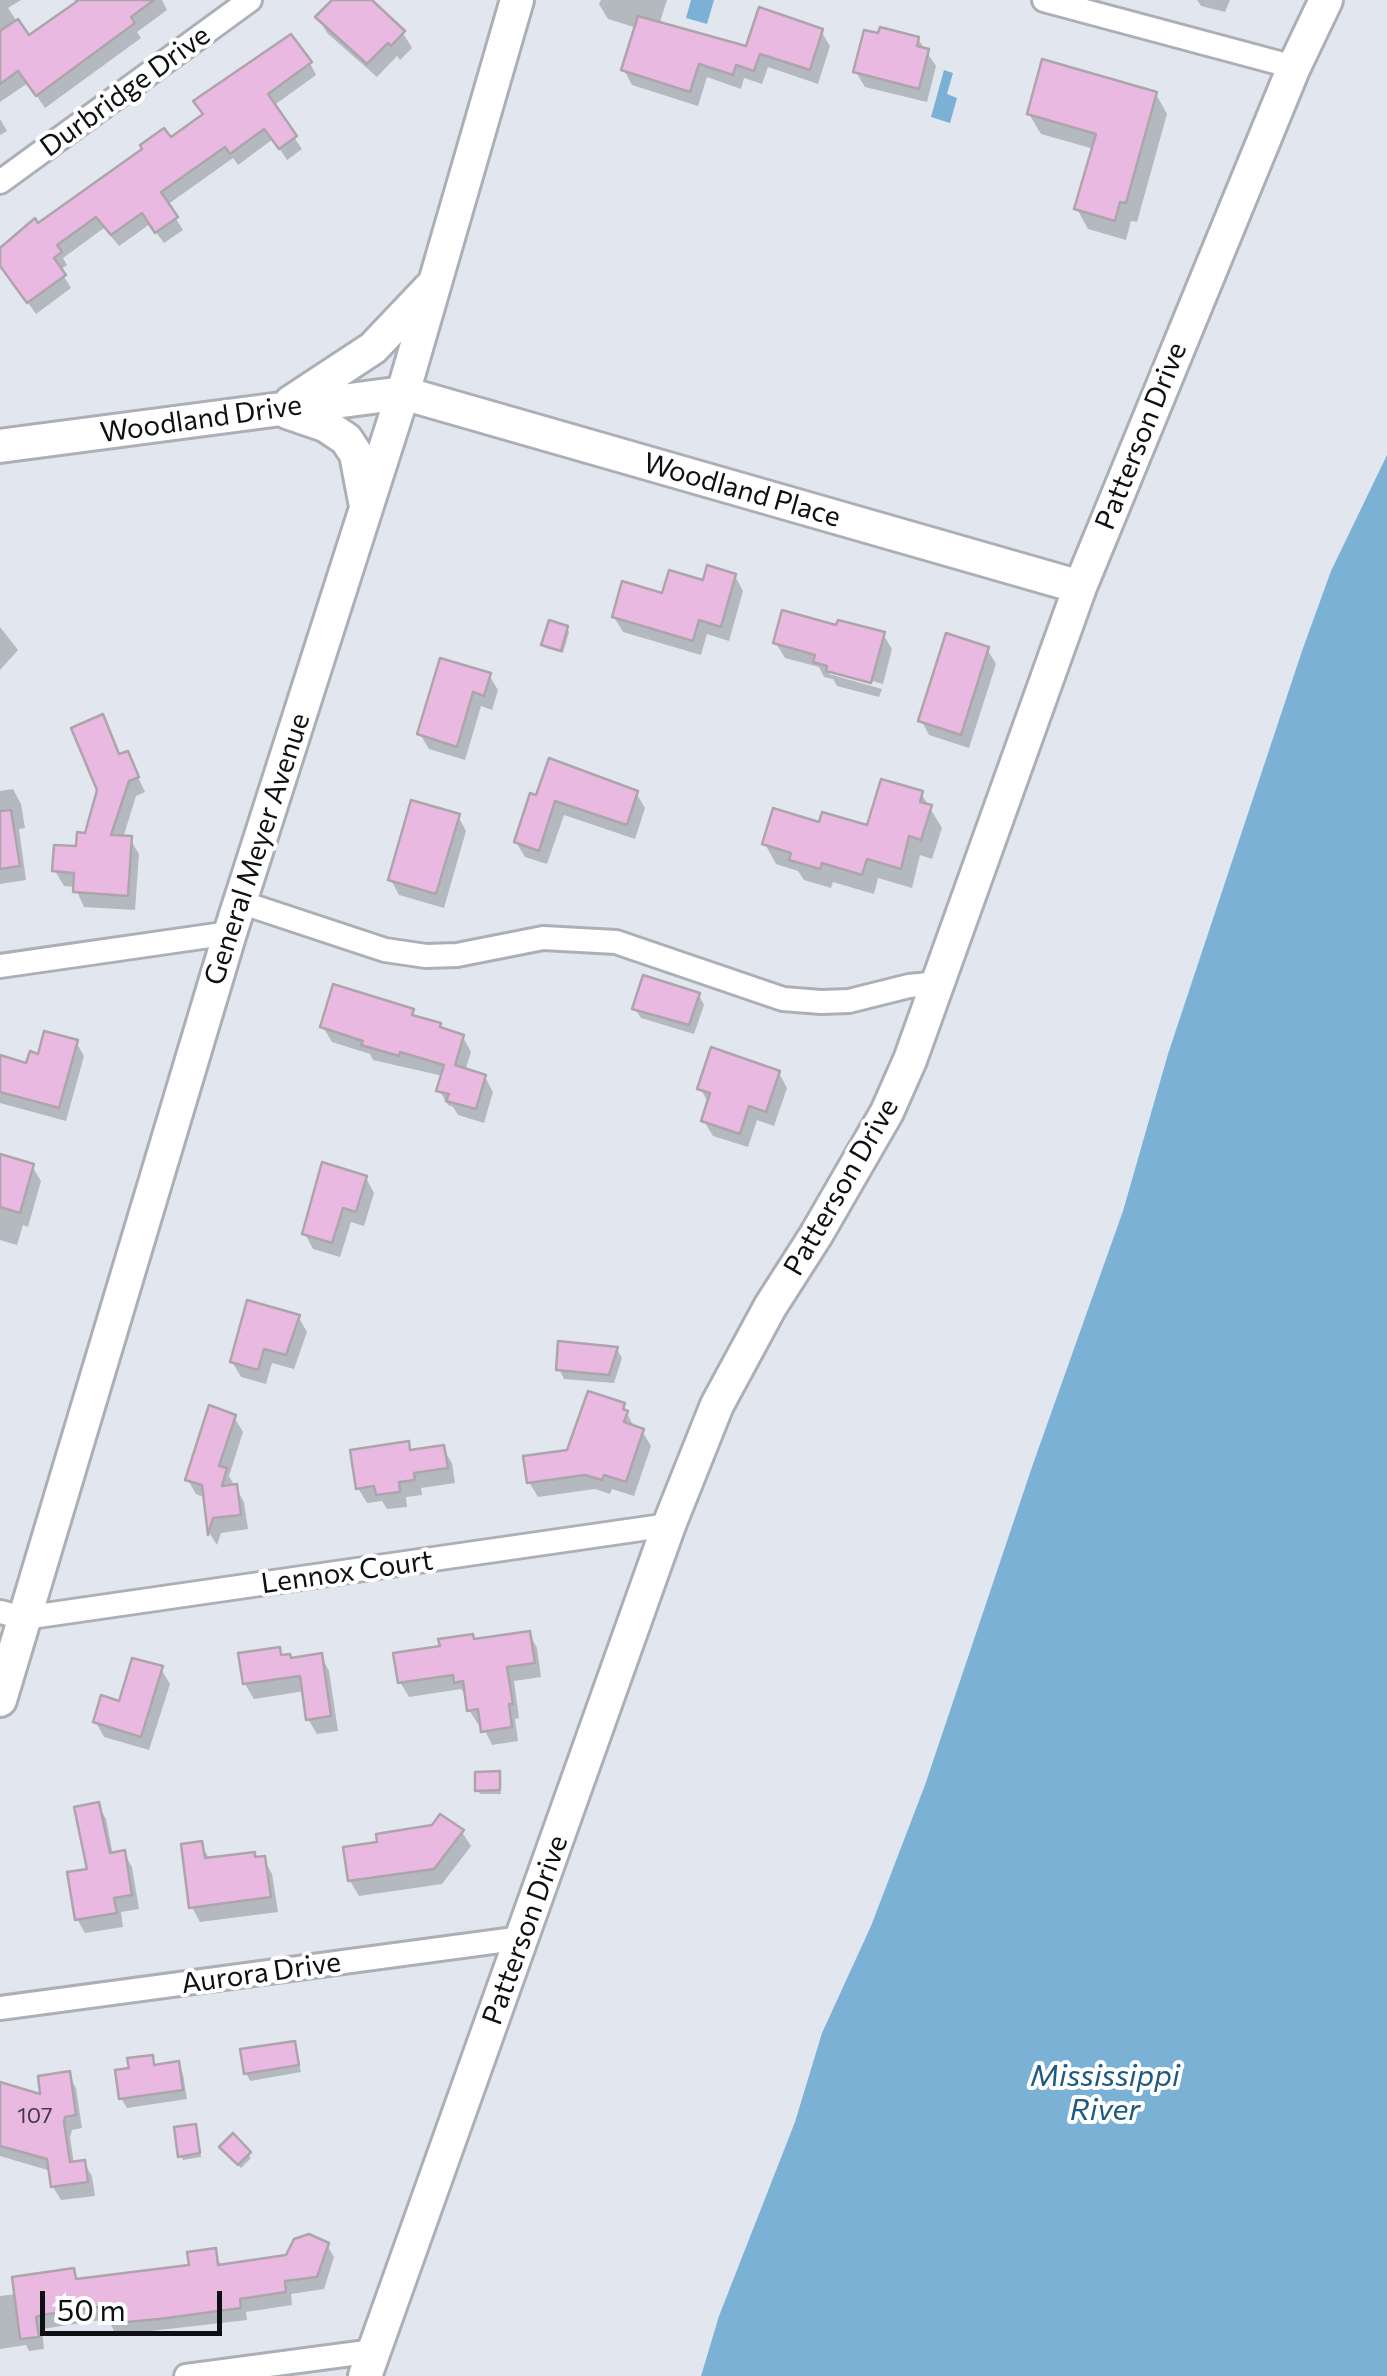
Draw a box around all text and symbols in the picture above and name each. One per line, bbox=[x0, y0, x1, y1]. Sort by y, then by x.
street label: Durbridge Drive bbox=[34, 18, 216, 164]
street label: Patterson Drive bbox=[1088, 337, 1194, 535]
street label: Woodland Drive bbox=[98, 388, 304, 450]
street label: Woodland Place bbox=[640, 446, 844, 534]
street label: General Meyer Avenue bbox=[197, 709, 317, 989]
street label: Patterson Drive bbox=[777, 1092, 905, 1282]
street label: Lennox Court bbox=[259, 1543, 435, 1601]
street label: Patterson Drive bbox=[475, 1831, 575, 2029]
street label: Aurora Drive bbox=[179, 1945, 343, 2001]
water label: Mississippi River bbox=[1030, 2058, 1180, 2128]
house number: 107 bbox=[17, 2103, 53, 2129]
scale bar bbox=[45, 2271, 228, 2333]
text: 50 m bbox=[57, 2290, 126, 2327]

